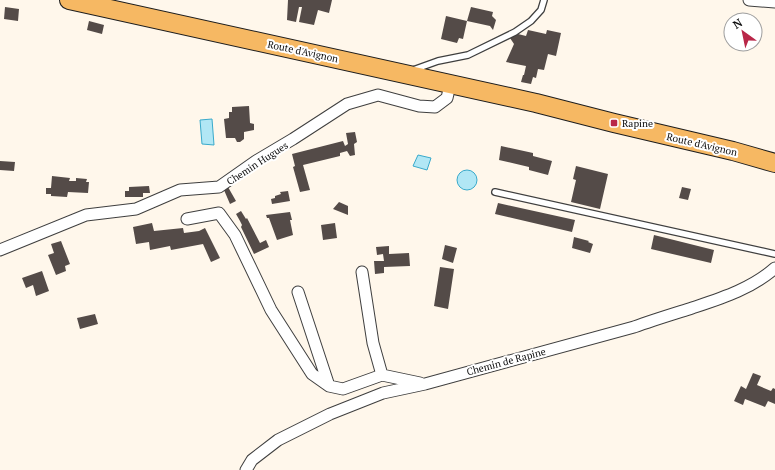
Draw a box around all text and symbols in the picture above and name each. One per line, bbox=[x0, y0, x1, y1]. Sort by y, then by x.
north arrow bbox=[723, 12, 763, 52]
text: N bbox=[730, 15, 745, 32]
street label: Route d'Avignon bbox=[266, 38, 340, 65]
place label: Rapine bbox=[622, 117, 653, 130]
marker: Rapine bbox=[609, 118, 619, 128]
street label: Route d'Avignon bbox=[665, 130, 738, 159]
street label: Chemin Hugues bbox=[224, 139, 290, 188]
street label: Chemin de Rapine bbox=[465, 345, 547, 378]

